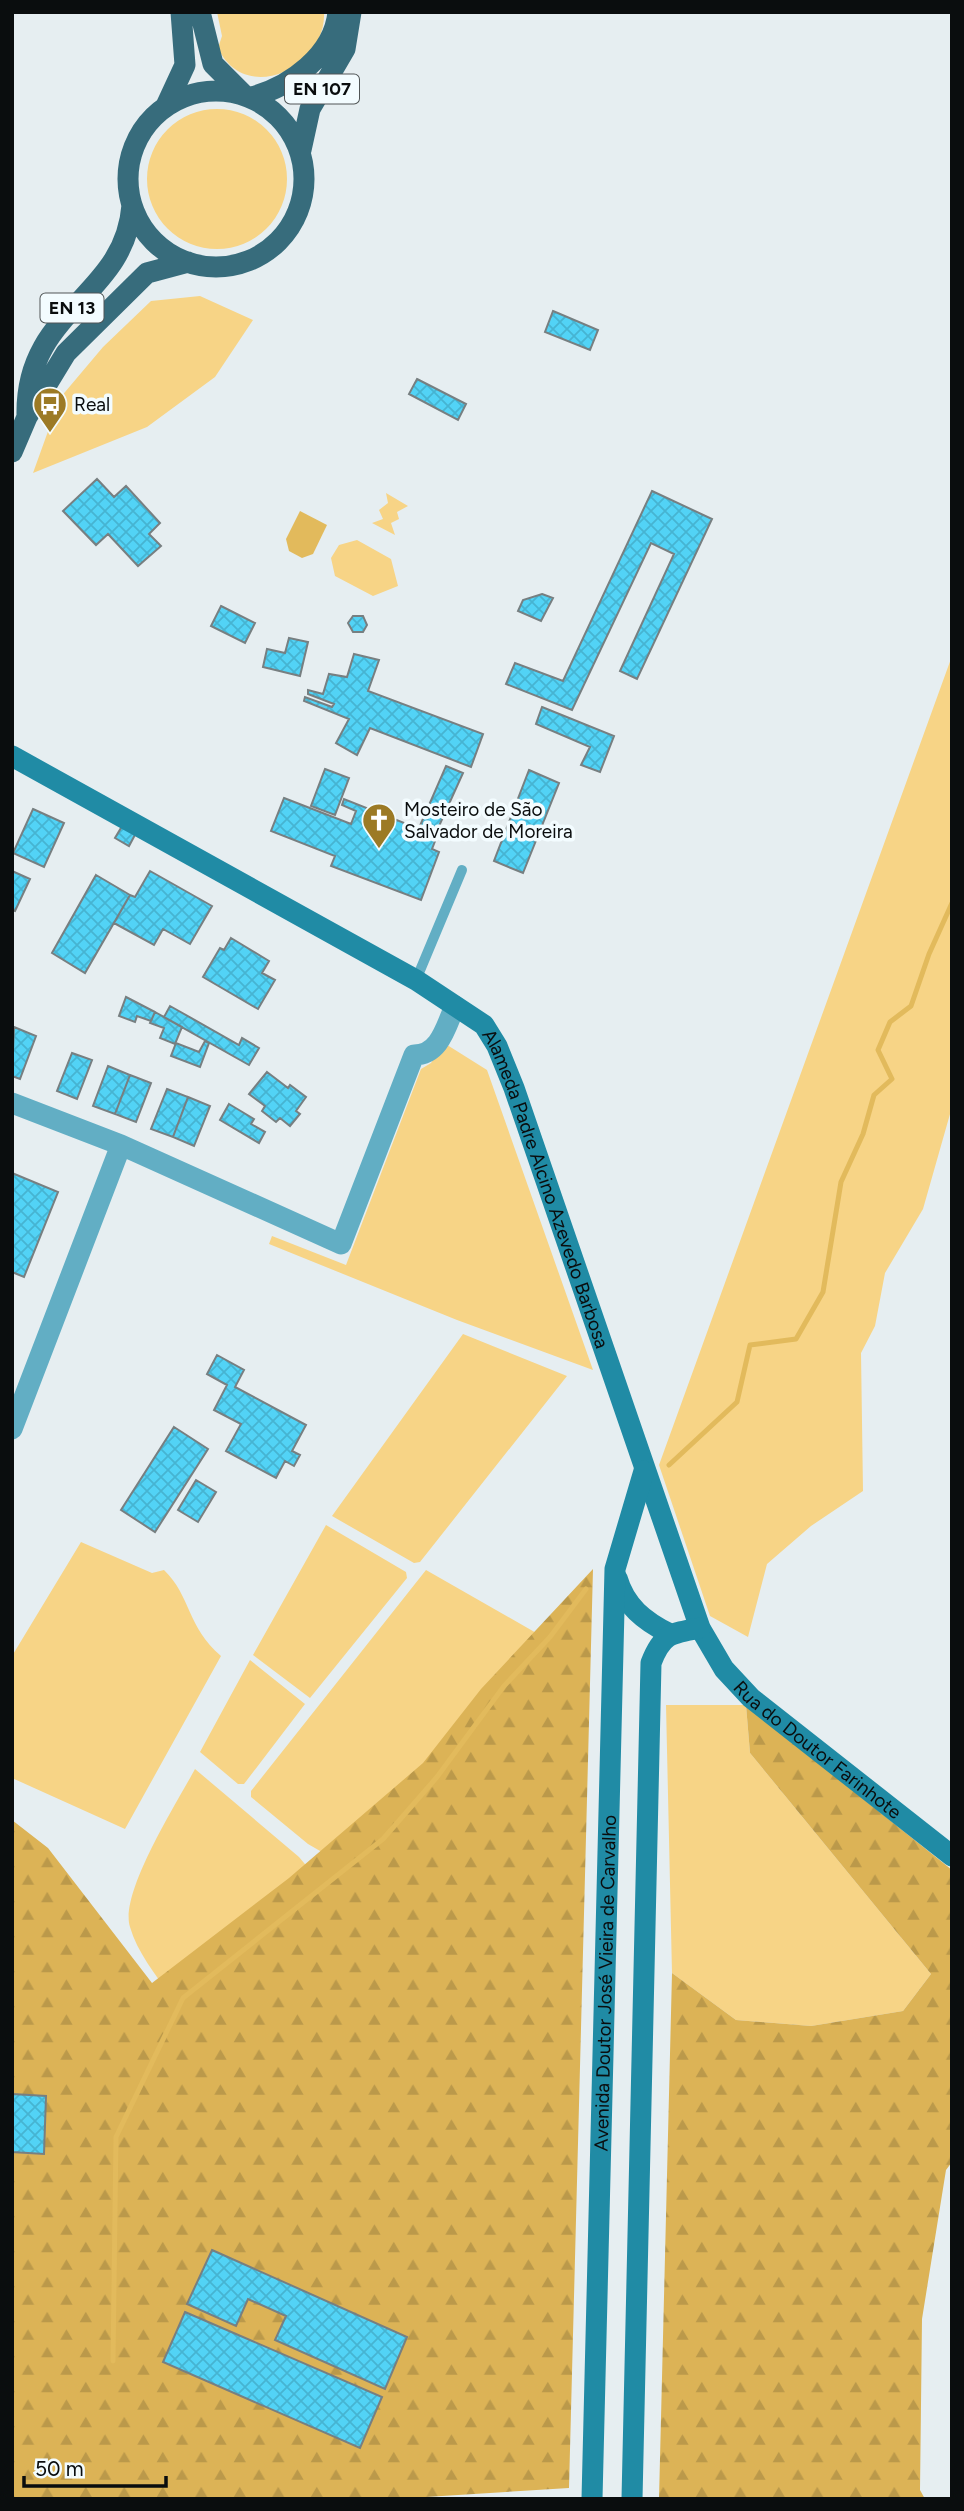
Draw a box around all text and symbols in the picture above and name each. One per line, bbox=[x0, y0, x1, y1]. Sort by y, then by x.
road number: EN 107 bbox=[285, 74, 359, 104]
road number: EN 13 bbox=[41, 294, 104, 322]
bus stop icon: Real bbox=[31, 385, 69, 434]
place label: Real bbox=[74, 393, 110, 416]
place label: Mosteiro de São Salvador de Moreira bbox=[404, 798, 573, 843]
church icon: Mosteiro de São Salvador de Moreira bbox=[360, 801, 398, 850]
street label: Alameda Padre Alcino Azevedo Barbosa bbox=[478, 1025, 614, 1351]
street label: Rua do Doutor Farinhote bbox=[729, 1676, 906, 1823]
street label: Avenida Doutor José Vieira de Carvalho bbox=[589, 1815, 620, 2152]
scale bar bbox=[24, 2444, 166, 2488]
text: 50 m bbox=[35, 2456, 84, 2481]

